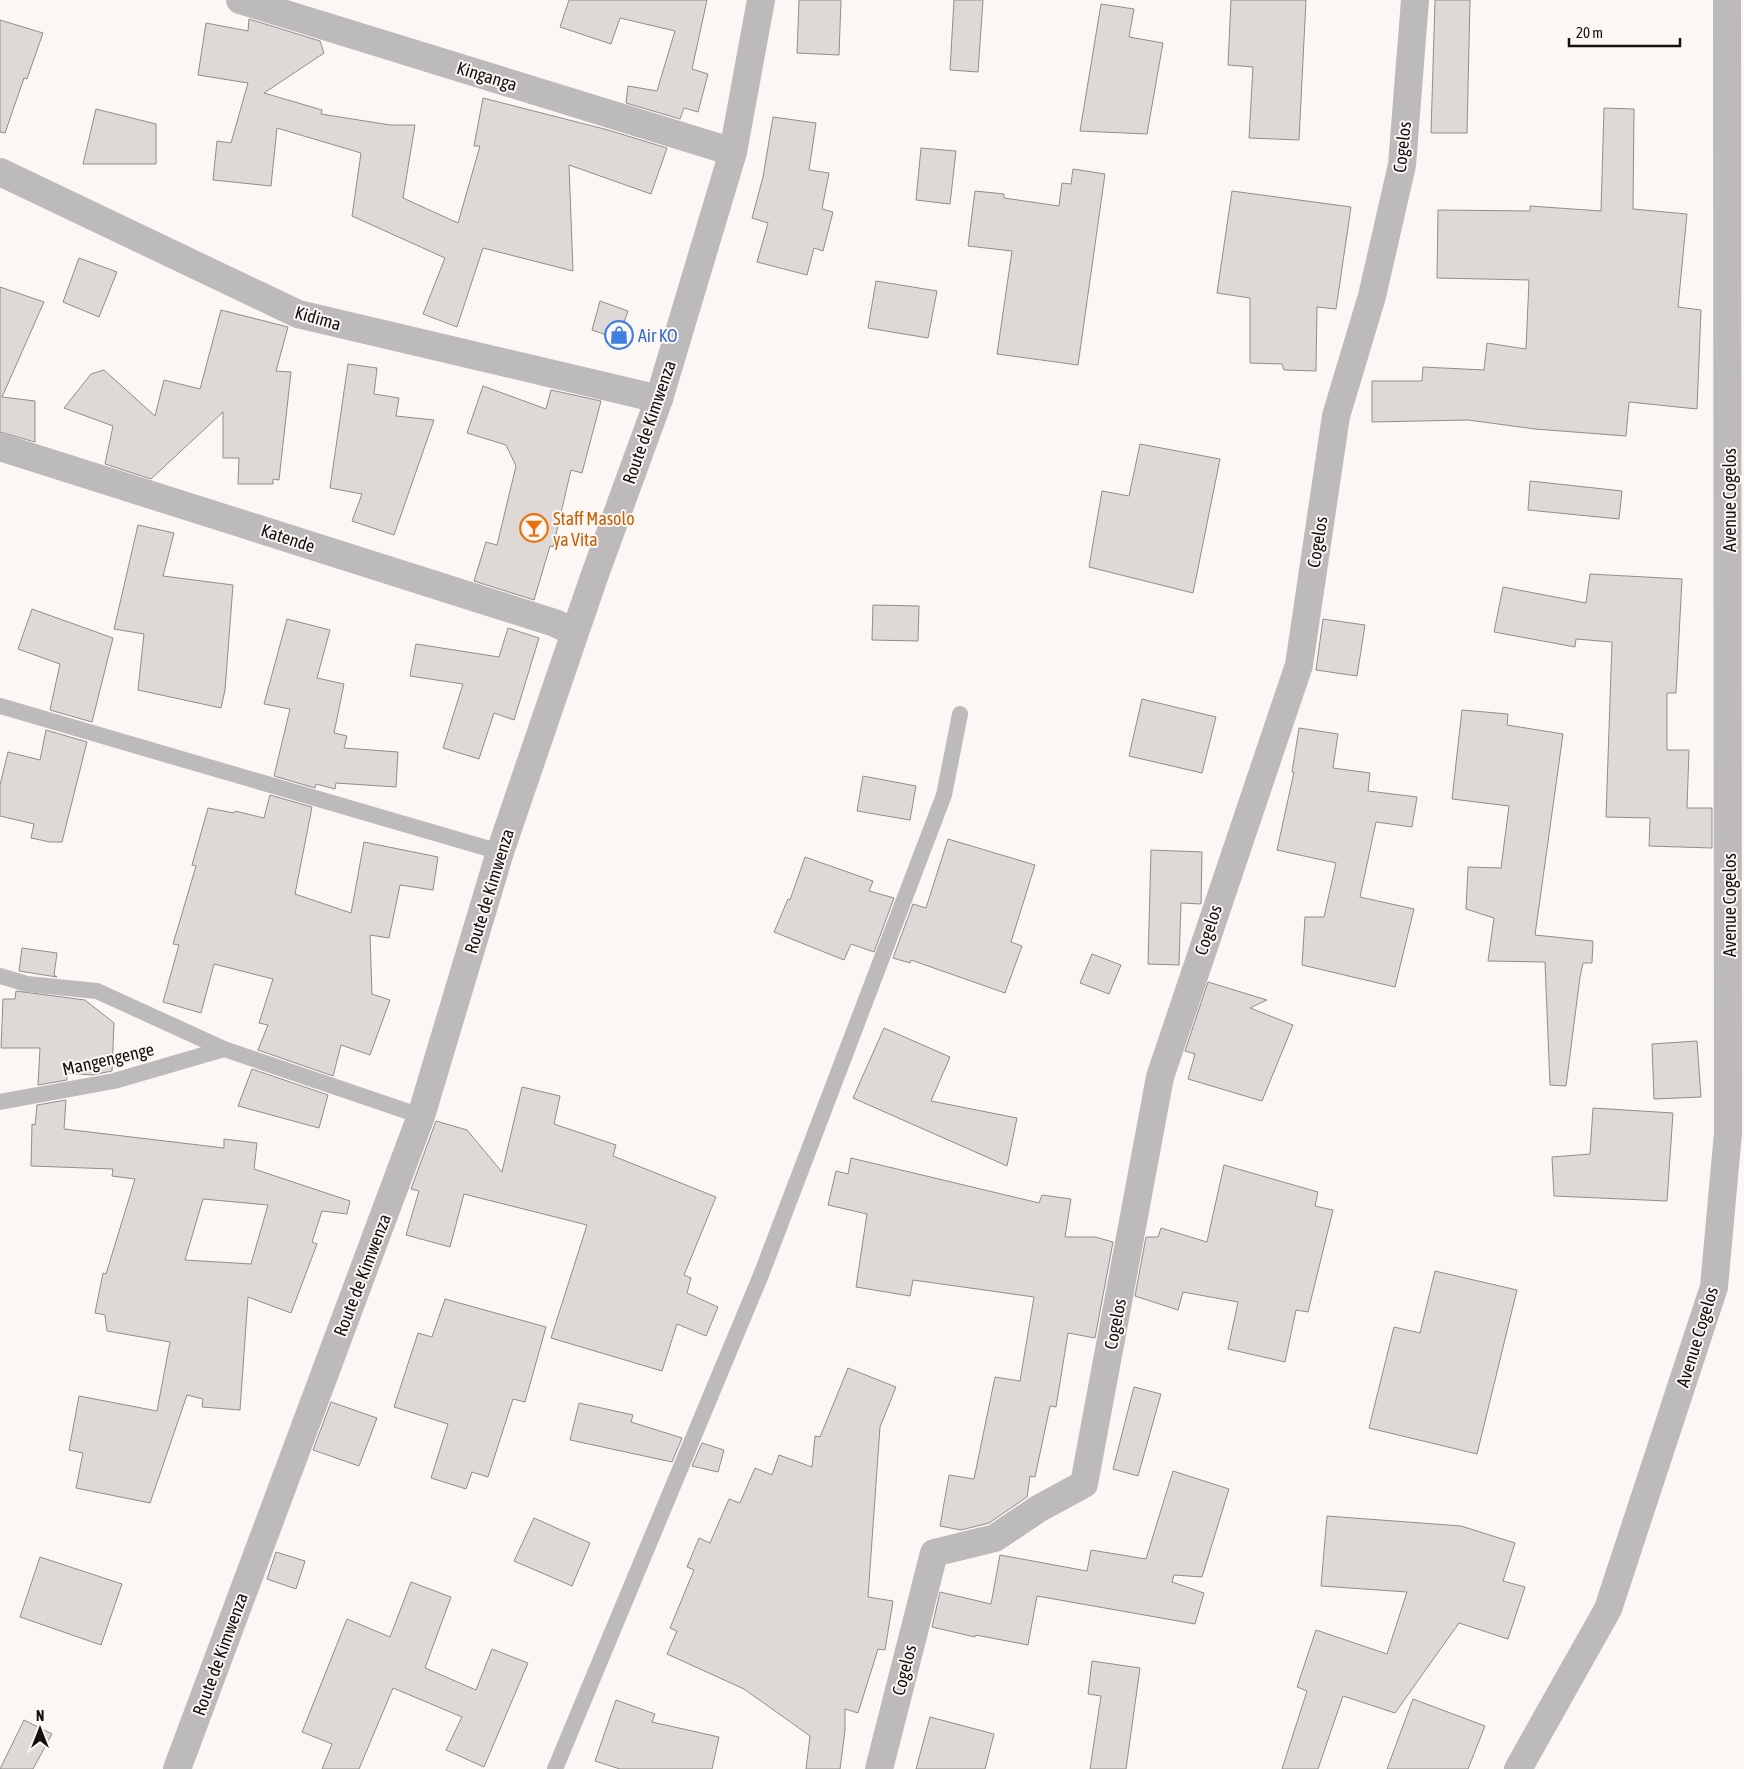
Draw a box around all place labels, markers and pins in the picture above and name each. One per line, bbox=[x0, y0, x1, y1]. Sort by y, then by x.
shop icon: Air KO bbox=[604, 320, 634, 350]
place label: Air KO bbox=[638, 325, 678, 346]
place label: Staff Masolo ya Vita bbox=[553, 508, 635, 550]
bar icon: Staff Masolo ya Vita bbox=[519, 513, 549, 543]

